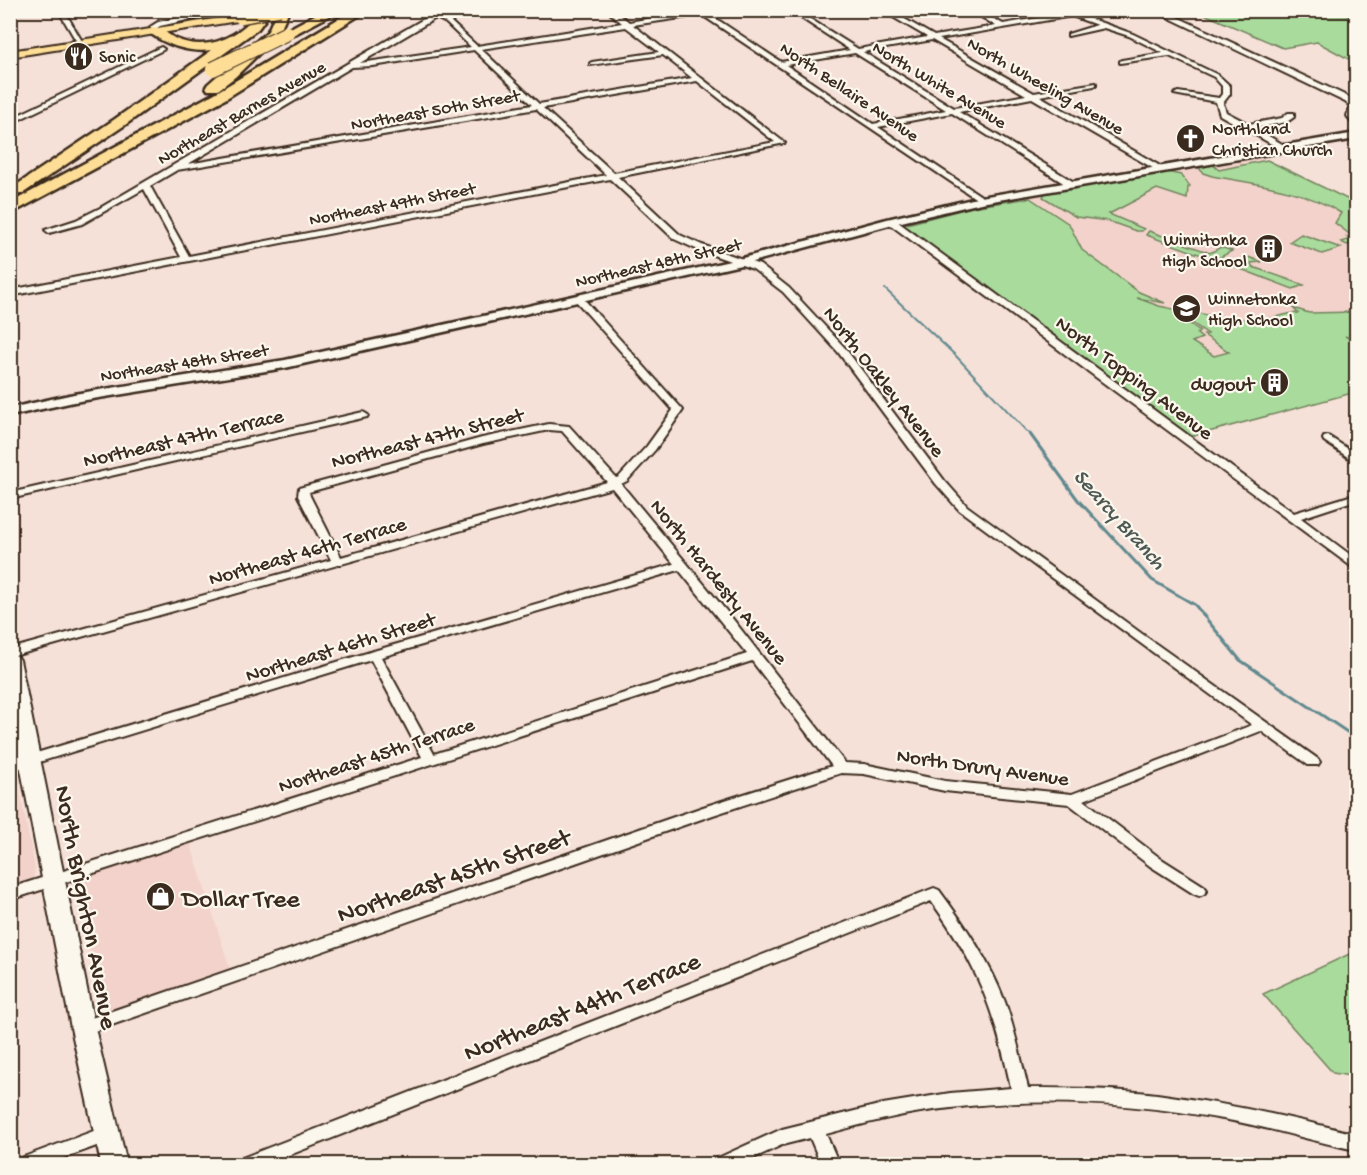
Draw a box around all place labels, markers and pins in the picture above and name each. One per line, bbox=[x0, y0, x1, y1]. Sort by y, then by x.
restaurant icon: Sonic bbox=[62, 40, 94, 72]
place label: Sonic bbox=[99, 48, 136, 69]
place label: Northland Christian Church bbox=[1212, 120, 1333, 162]
church icon: Northland Christian Church bbox=[1175, 122, 1207, 154]
place label: Winnitonka High School bbox=[1162, 231, 1248, 273]
building icon: Winnitonka High School bbox=[1252, 233, 1284, 265]
place label: Winnetonka High School bbox=[1208, 290, 1298, 332]
school or university icon: Winnetonka High School bbox=[1171, 292, 1203, 324]
building icon: dugout bbox=[1259, 367, 1291, 399]
place label: dugout bbox=[1191, 374, 1256, 399]
shop icon: Dollar Tree bbox=[145, 881, 177, 913]
place label: Dollar Tree bbox=[180, 886, 300, 917]

